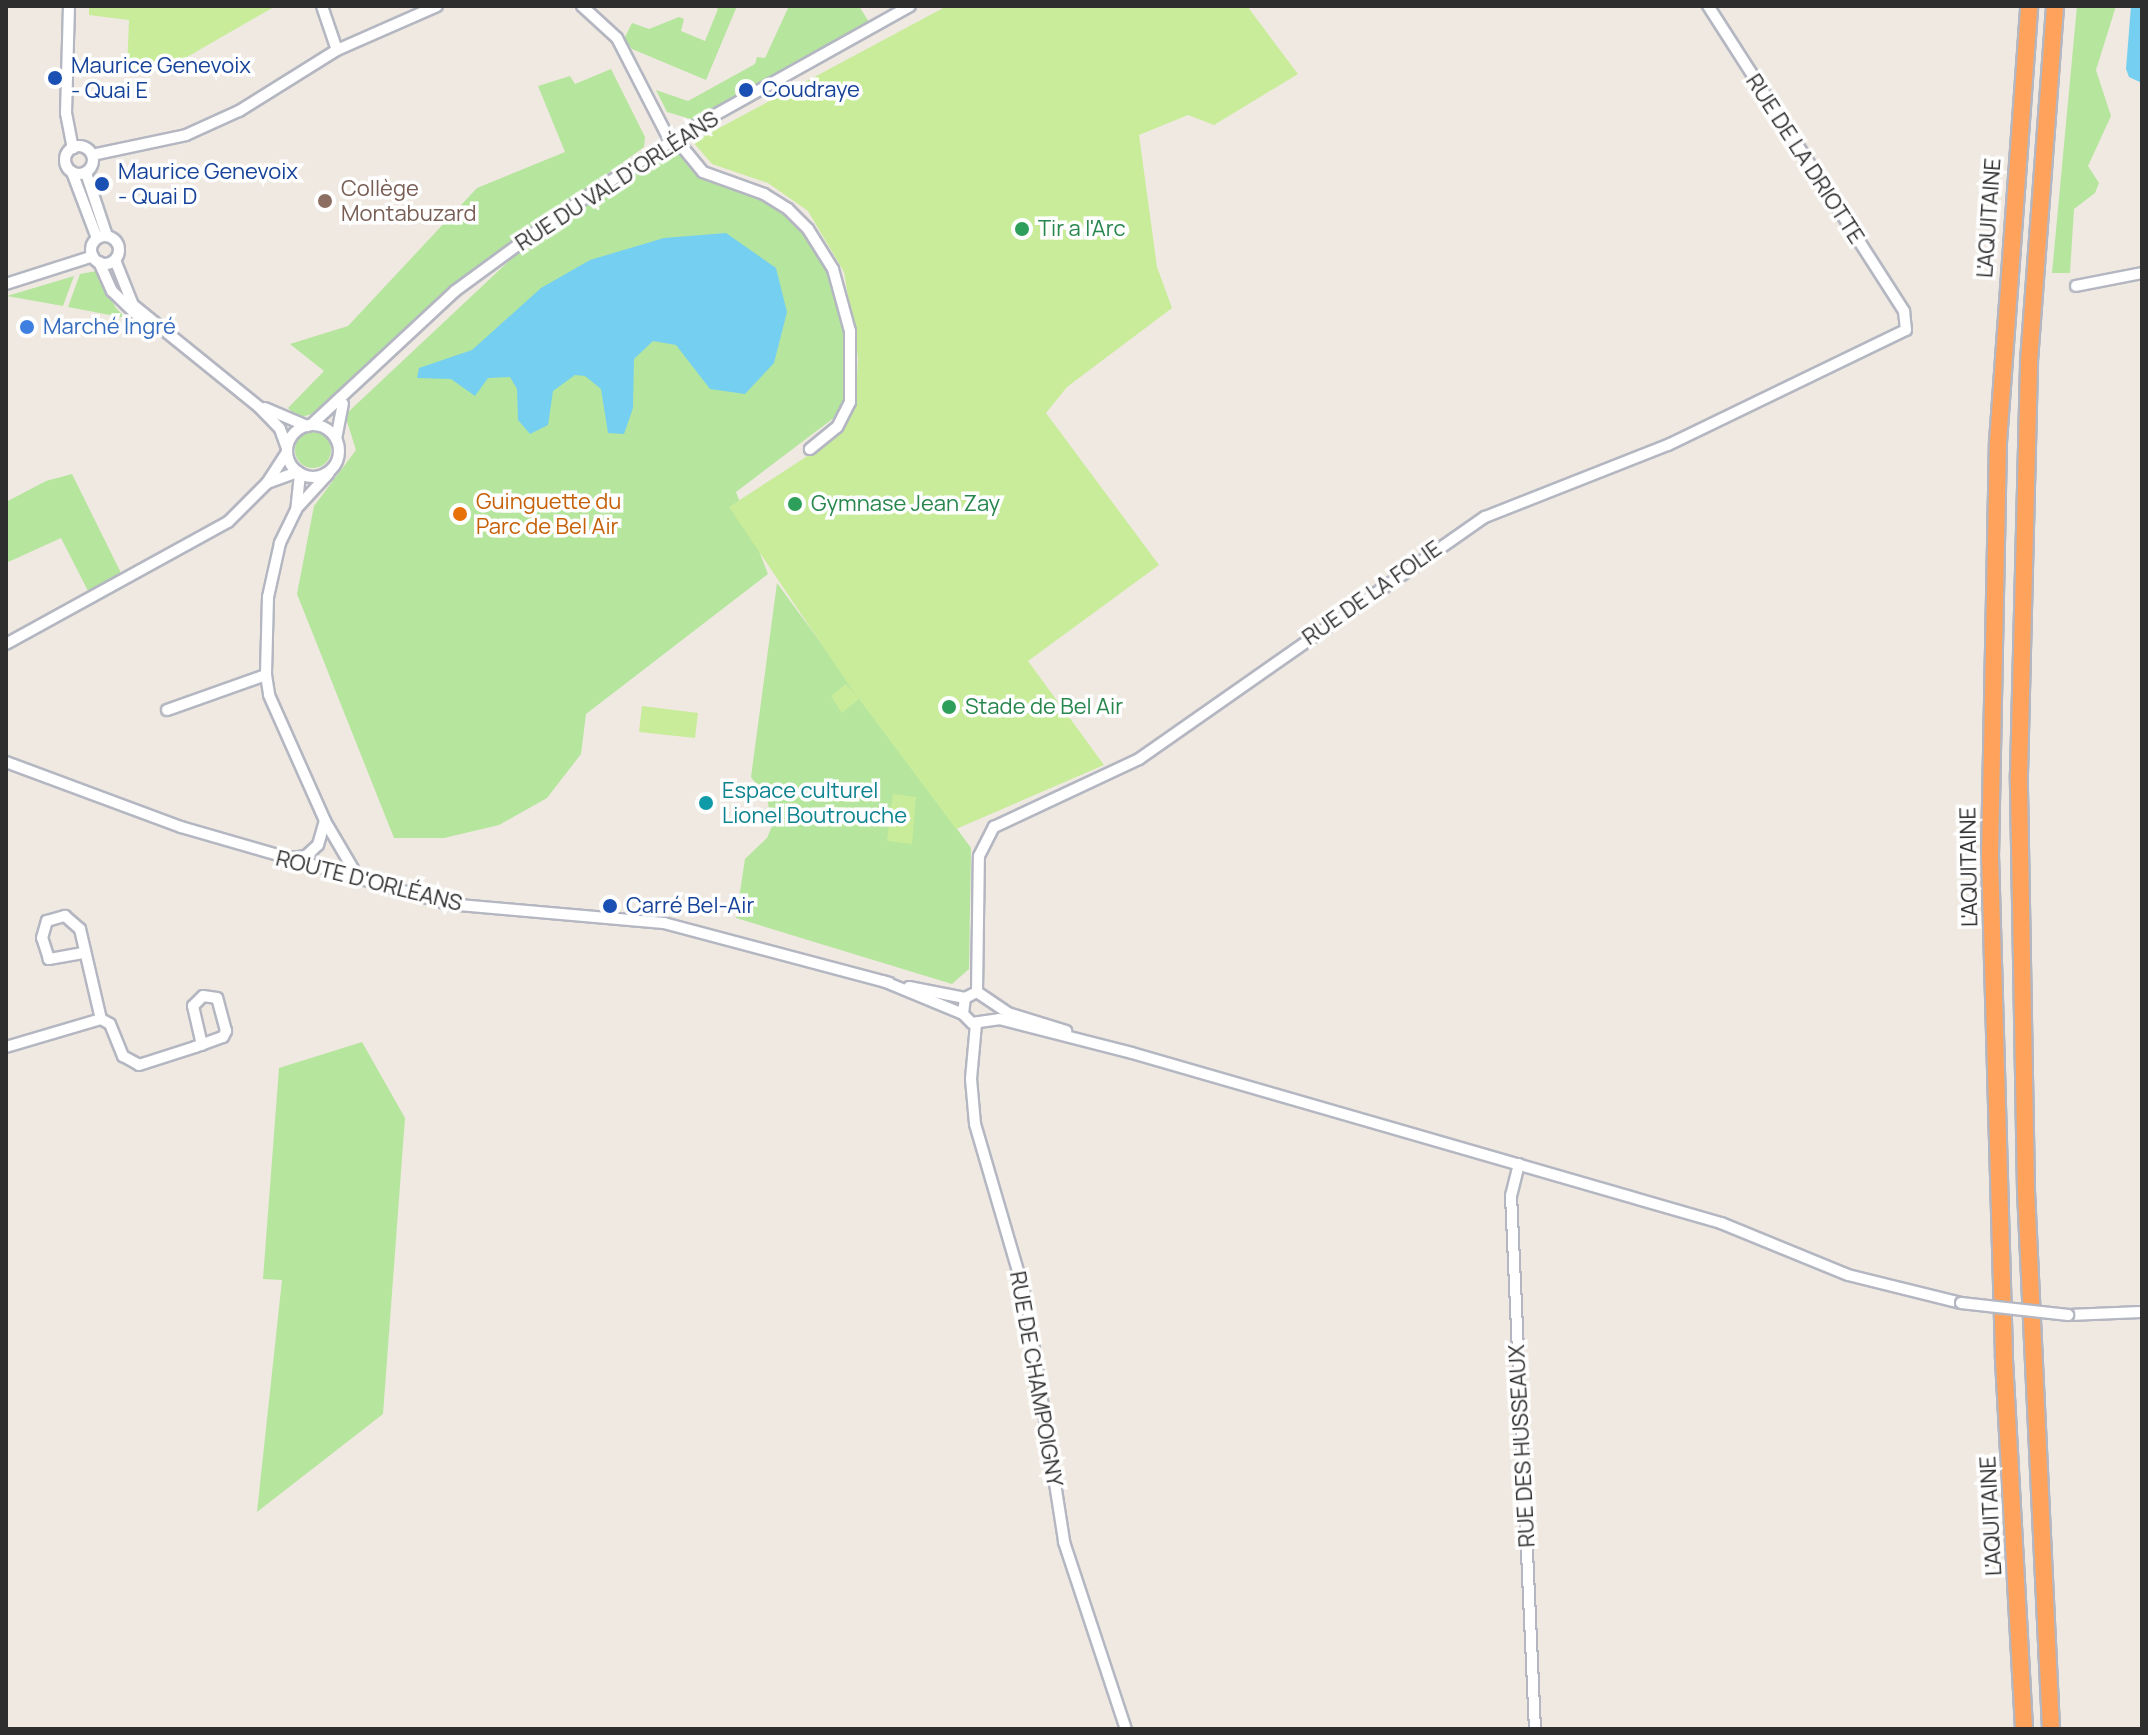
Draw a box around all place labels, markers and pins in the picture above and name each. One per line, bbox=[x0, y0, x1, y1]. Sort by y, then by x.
place label: Maurice Genevoix - Quai E bbox=[71, 52, 251, 104]
marker: Maurice Genevoix - Quai E bbox=[46, 69, 64, 87]
place label: Coudraye bbox=[762, 77, 860, 103]
marker: Coudraye bbox=[737, 81, 755, 99]
place label: Maurice Genevoix - Quai D bbox=[118, 158, 298, 210]
marker: Maurice Genevoix - Quai D bbox=[93, 175, 111, 193]
place label: Collège Montabuzard bbox=[341, 175, 477, 226]
marker: Collège Montabuzard bbox=[316, 192, 334, 210]
place label: Tir a l'Arc bbox=[1038, 216, 1126, 242]
marker: Tir a l'Arc bbox=[1013, 220, 1031, 238]
place label: Marché Ingré bbox=[43, 314, 176, 340]
marker: Marché Ingré bbox=[18, 318, 36, 336]
place label: Guinguette du Parc de Bel Air bbox=[476, 488, 621, 540]
place label: Gymnase Jean Zay bbox=[811, 491, 1000, 517]
marker: Gymnase Jean Zay bbox=[786, 495, 804, 513]
marker: Guinguette du Parc de Bel Air bbox=[451, 505, 469, 523]
place label: Stade de Bel Air bbox=[965, 694, 1123, 720]
marker: Stade de Bel Air bbox=[940, 698, 958, 716]
place label: Espace culturel Lionel Boutrouche bbox=[722, 777, 907, 828]
marker: Espace culturel Lionel Boutrouche bbox=[697, 794, 715, 812]
place label: Carré Bel-Air bbox=[626, 893, 754, 919]
marker: Carré Bel-Air bbox=[601, 897, 619, 915]

